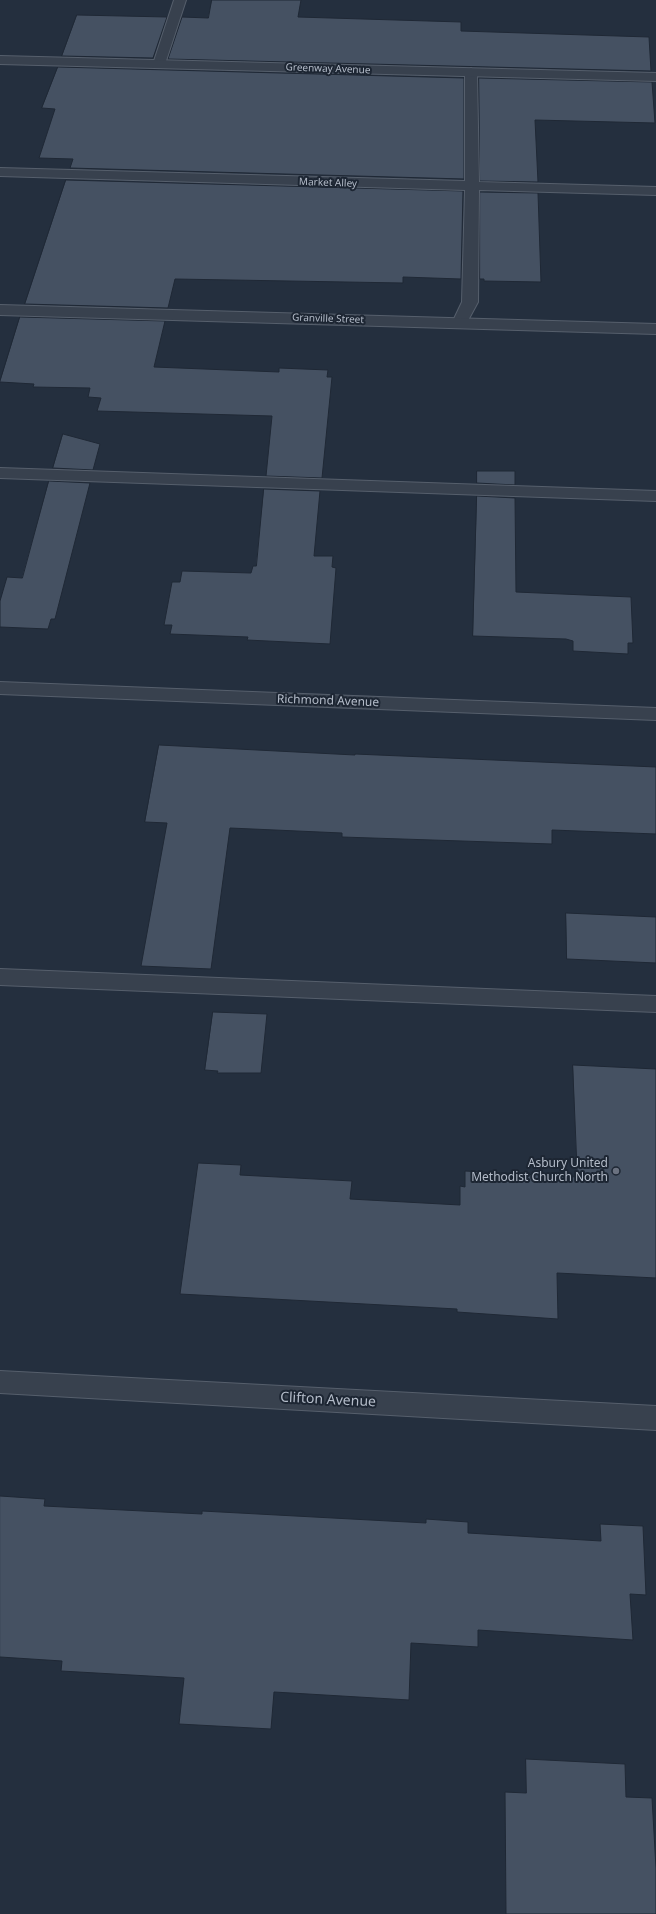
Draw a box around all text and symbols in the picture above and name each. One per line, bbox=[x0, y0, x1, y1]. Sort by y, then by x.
street label: Greenway Avenue bbox=[285, 62, 371, 76]
street label: Market Alley bbox=[299, 176, 357, 190]
street label: Granville Street bbox=[292, 312, 364, 326]
street label: Richmond Avenue bbox=[277, 692, 379, 710]
place label: Asbury United Methodist Church North bbox=[471, 1157, 608, 1185]
marker: Asbury United Methodist Church North bbox=[611, 1166, 621, 1176]
street label: Clifton Avenue bbox=[280, 1389, 376, 1411]

